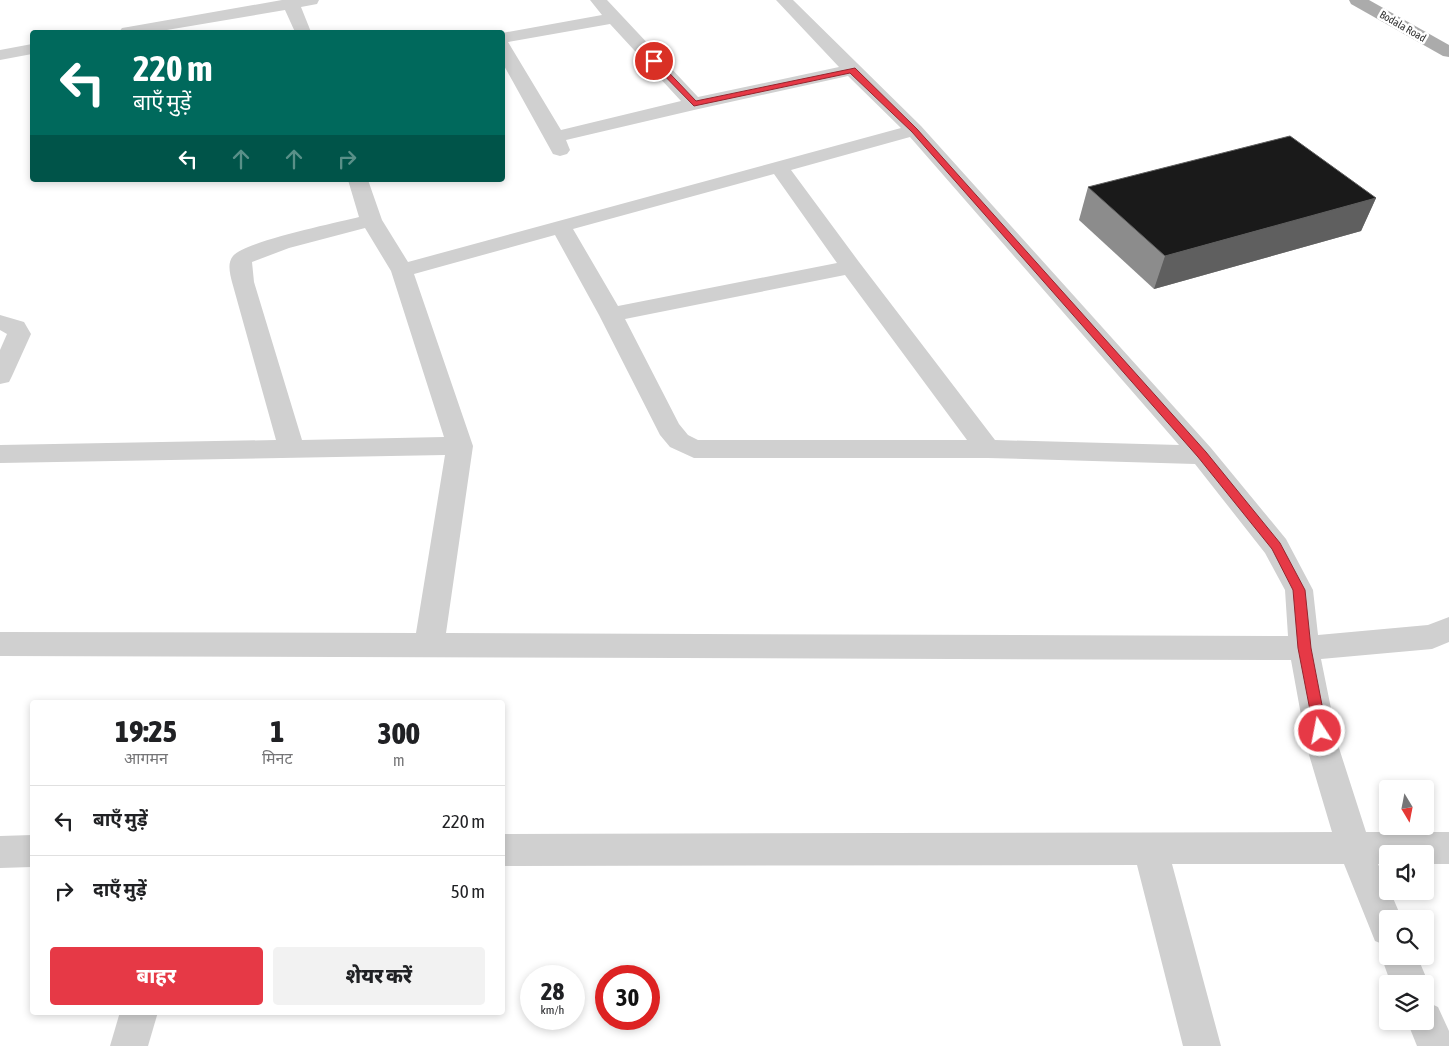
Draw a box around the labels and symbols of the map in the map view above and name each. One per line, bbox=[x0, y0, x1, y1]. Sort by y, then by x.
street label: Bodala Road bbox=[1378, 8, 1428, 44]
pin bbox=[633, 40, 675, 82]
position arrow bbox=[1293, 704, 1345, 756]
north arrow bbox=[1379, 780, 1434, 835]
speed limit sign: 30 bbox=[595, 965, 660, 1030]

